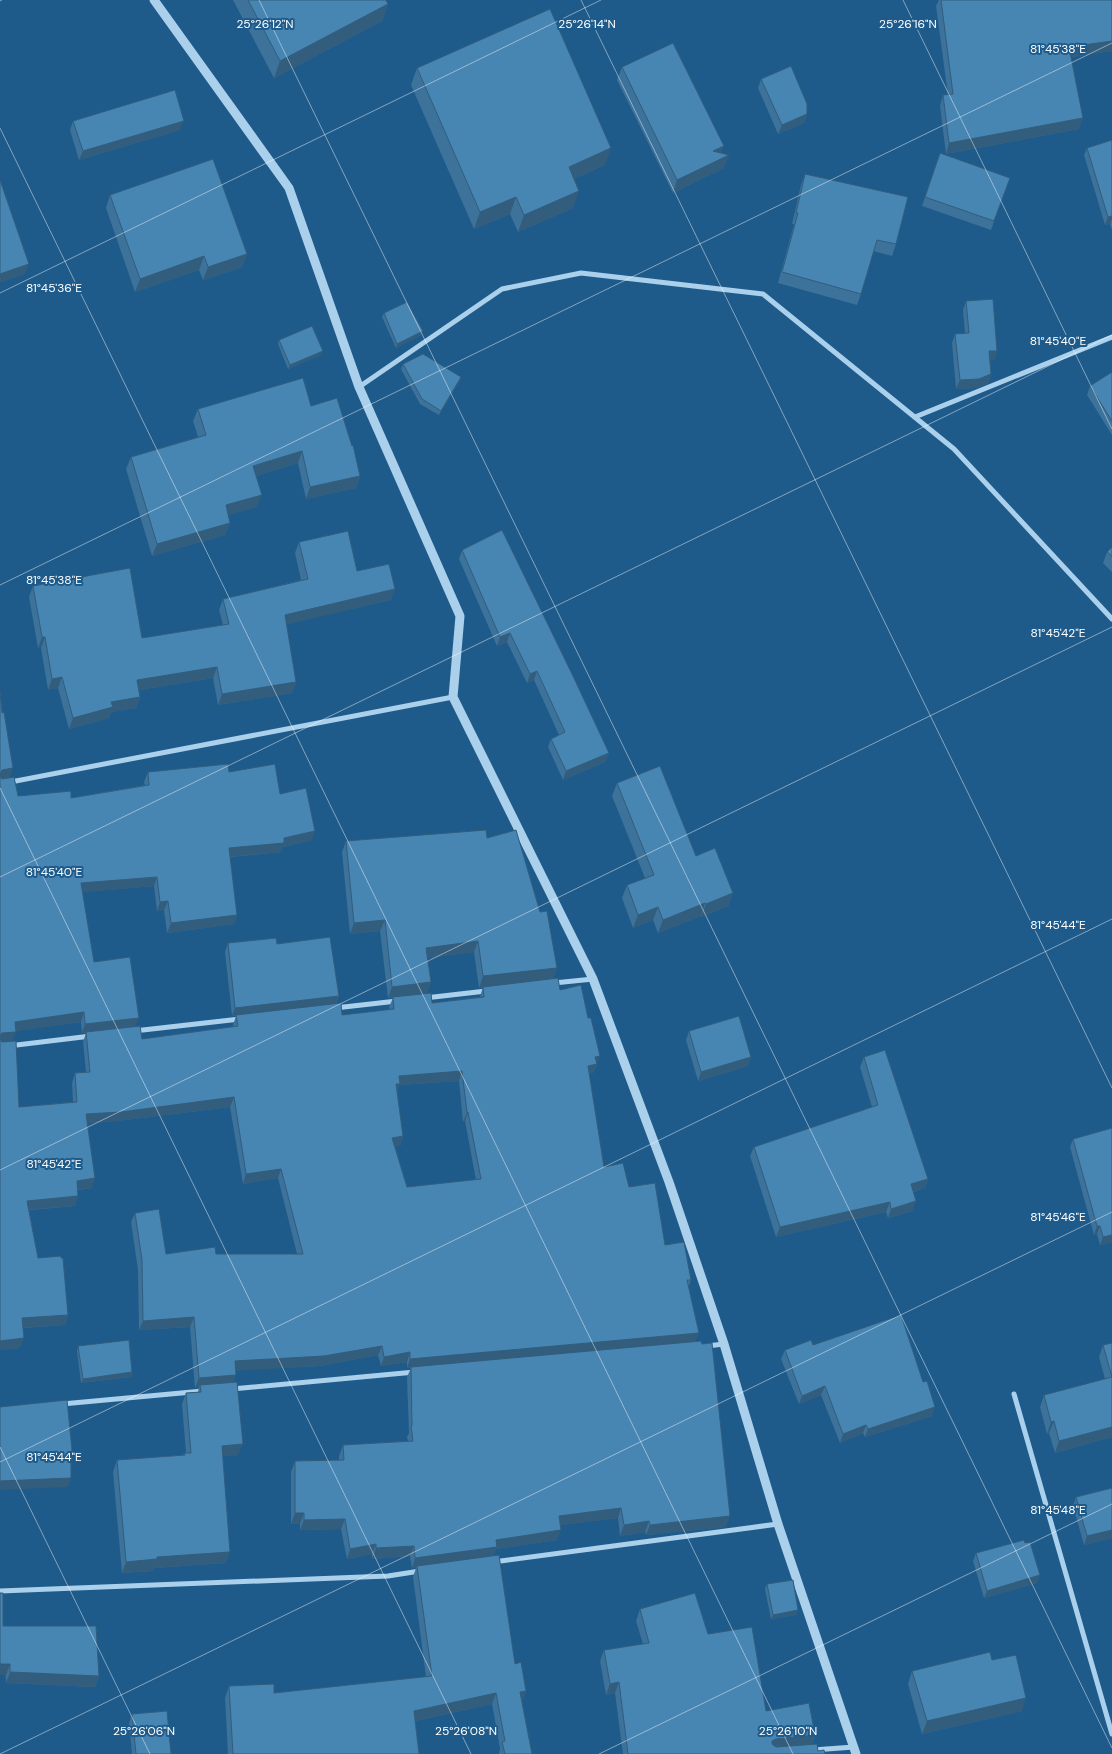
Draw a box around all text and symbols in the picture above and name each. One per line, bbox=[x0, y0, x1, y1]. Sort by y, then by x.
text: 25°26'12"N bbox=[236, 16, 294, 32]
text: 25°26'14"N bbox=[558, 16, 616, 32]
text: 25°26'16"N bbox=[879, 16, 937, 32]
text: 81°45'38"E bbox=[1030, 41, 1086, 57]
text: 81°45'36"E bbox=[26, 280, 82, 296]
text: 81°45'40"E bbox=[1030, 333, 1086, 349]
text: 81°45'38"E bbox=[26, 572, 82, 588]
text: 81°45'42"E bbox=[1030, 625, 1086, 641]
text: 81°45'40"E bbox=[26, 864, 82, 880]
text: 81°45'44"E bbox=[1030, 917, 1086, 933]
text: 81°45'42"E bbox=[26, 1156, 82, 1172]
text: 81°45'46"E bbox=[1030, 1209, 1086, 1225]
text: 81°45'44"E bbox=[26, 1449, 82, 1465]
text: 81°45'48"E bbox=[1030, 1502, 1086, 1518]
text: 25°26'06"N bbox=[113, 1723, 175, 1739]
text: 25°26'08"N bbox=[435, 1723, 497, 1739]
text: 25°26'10"N bbox=[759, 1723, 817, 1739]

